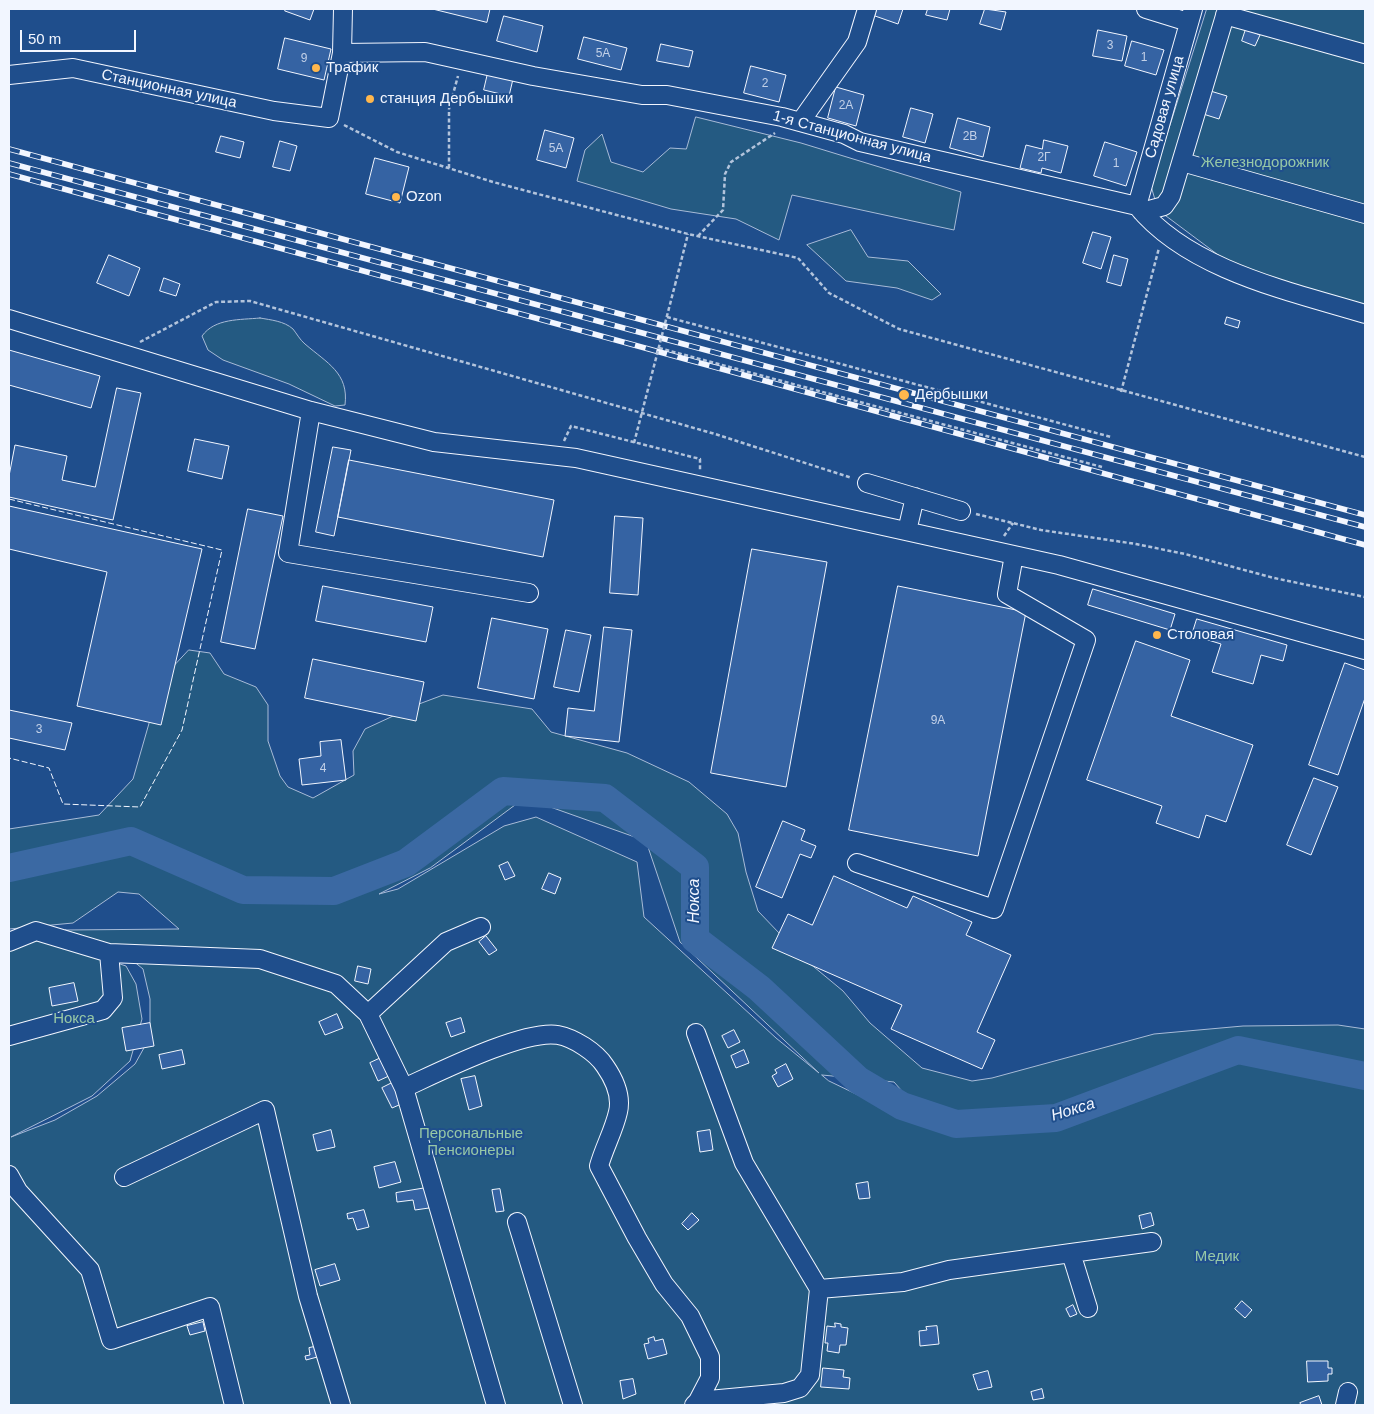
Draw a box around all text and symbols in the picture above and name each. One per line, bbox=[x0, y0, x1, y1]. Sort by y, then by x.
scale bar bbox=[22, 20, 139, 52]
text: 50 m bbox=[28, 30, 61, 47]
house number: 3 bbox=[1107, 39, 1113, 53]
house number: 5А bbox=[596, 47, 610, 61]
house number: 1 bbox=[1141, 51, 1147, 65]
house number: 9 bbox=[301, 52, 307, 66]
street label: Садовая улица bbox=[1142, 54, 1188, 160]
place label: Трафик bbox=[326, 59, 378, 77]
marker: Трафик bbox=[310, 62, 322, 74]
street label: Станционная улица bbox=[100, 66, 238, 112]
house number: 2 bbox=[762, 77, 768, 91]
place label: станция Дербышки bbox=[380, 90, 513, 108]
marker: станция Дербышки bbox=[364, 93, 376, 105]
house number: 2А bbox=[839, 99, 853, 113]
street label: 1-я Станционная улица bbox=[771, 107, 933, 167]
house number: 2В bbox=[963, 130, 977, 144]
house number: 5А bbox=[549, 142, 563, 156]
house number: 2Г bbox=[1037, 151, 1051, 165]
park label: Железнодорожник bbox=[1201, 154, 1329, 172]
house number: 1 bbox=[1113, 157, 1119, 171]
place label: Ozon bbox=[406, 188, 442, 206]
marker: Ozon bbox=[390, 191, 402, 203]
place label: Дербышки bbox=[915, 386, 988, 404]
marker: Дербышки bbox=[897, 388, 911, 402]
place label: Столовая bbox=[1167, 626, 1234, 644]
marker: Столовая bbox=[1151, 629, 1163, 641]
house number: 9А bbox=[931, 714, 945, 728]
house number: 3 bbox=[36, 723, 42, 737]
house number: 4 bbox=[320, 762, 326, 776]
water label: Нокса bbox=[685, 879, 705, 923]
park label: Нокса bbox=[53, 1010, 95, 1028]
water label: Нокса bbox=[1049, 1094, 1097, 1126]
park label: Персональные Пенсионеры bbox=[419, 1125, 523, 1160]
park label: Медик bbox=[1195, 1248, 1239, 1266]

